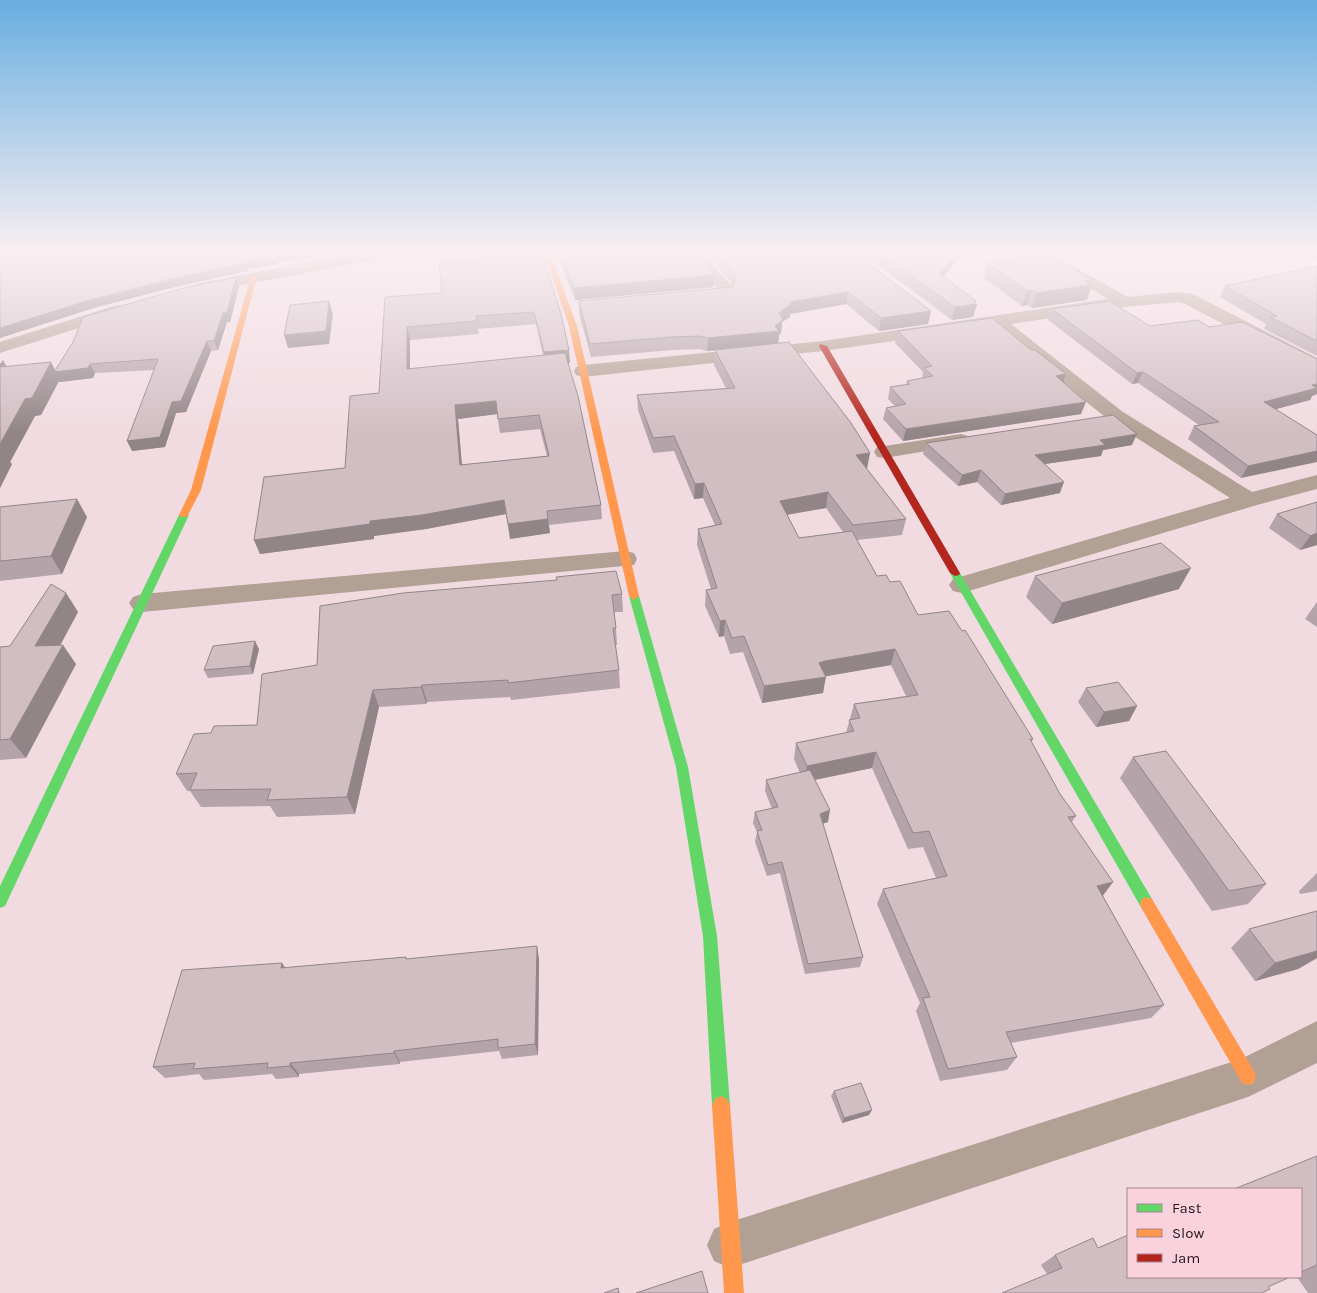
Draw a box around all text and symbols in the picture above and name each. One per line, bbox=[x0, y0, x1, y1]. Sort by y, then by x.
legend bbox=[1127, 1188, 1302, 1278]
text: Fast bbox=[1172, 1199, 1202, 1217]
text: Slow bbox=[1172, 1224, 1204, 1242]
text: Jam bbox=[1172, 1249, 1200, 1267]

